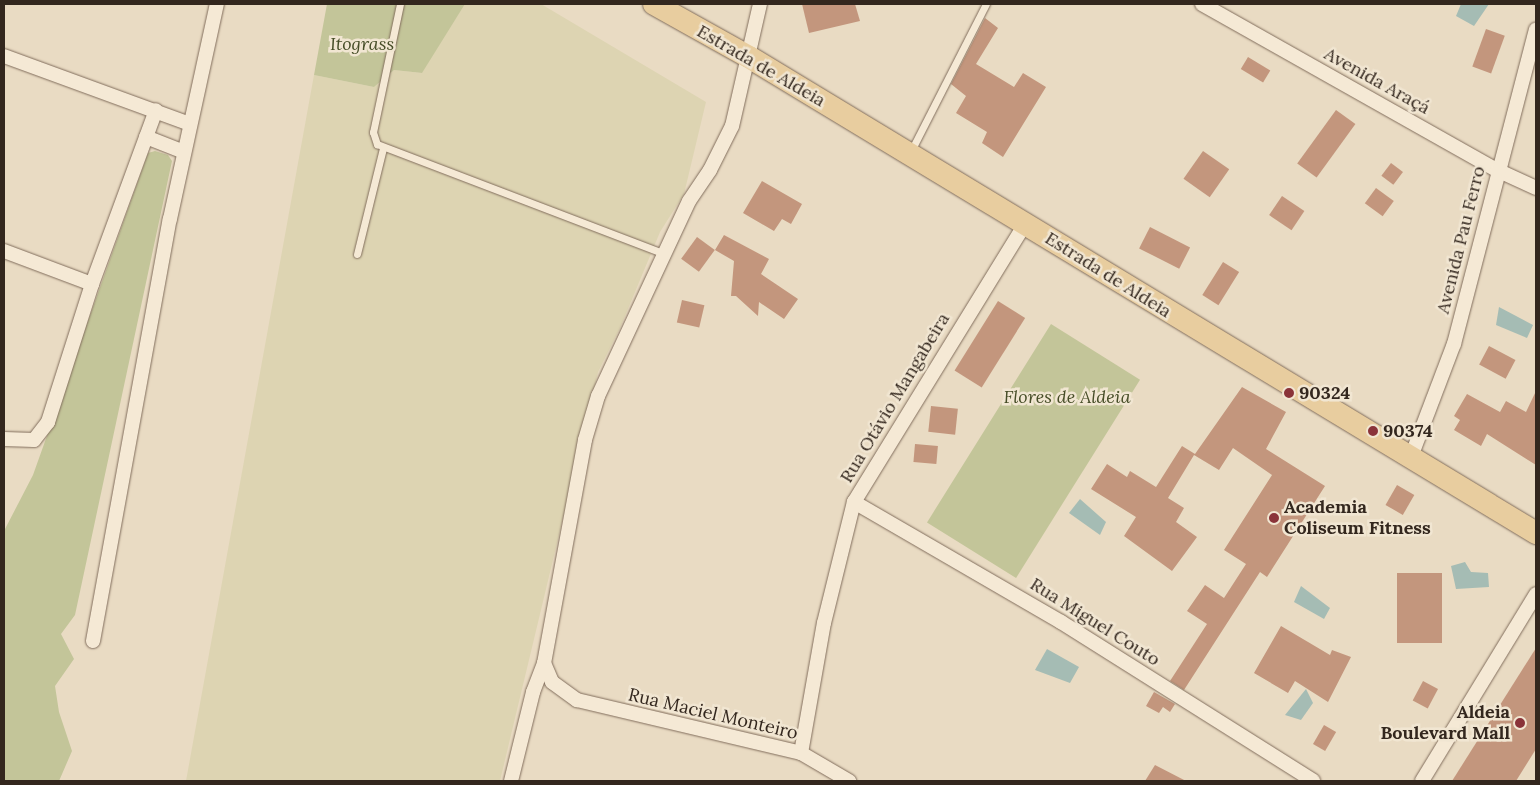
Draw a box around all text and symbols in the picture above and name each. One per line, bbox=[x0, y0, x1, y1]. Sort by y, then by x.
street label: Estrada de Aldeia bbox=[693, 21, 829, 111]
park label: Itograss bbox=[330, 33, 394, 55]
street label: Avenida Araçá bbox=[1320, 43, 1434, 119]
street label: Avenida Pau Ferro bbox=[1432, 164, 1490, 316]
street label: Estrada de Aldeia bbox=[1041, 228, 1175, 322]
street label: Rua Otávio Mangabeira bbox=[836, 309, 954, 487]
place label: 90324 bbox=[1299, 382, 1350, 404]
park label: Flores de Aldeia bbox=[1003, 386, 1131, 408]
marker: 90324 bbox=[1283, 387, 1295, 399]
place label: 90374 bbox=[1383, 420, 1433, 442]
marker: 90374 bbox=[1367, 425, 1379, 437]
place label: Academia Coliseum Fitness bbox=[1284, 497, 1431, 540]
marker: Academia Coliseum Fitness bbox=[1268, 512, 1280, 524]
street label: Rua Miguel Couto bbox=[1026, 573, 1164, 671]
street label: Rua Maciel Monteiro bbox=[626, 684, 800, 744]
place label: Aldeia Boulevard Mall bbox=[1380, 702, 1510, 744]
marker: Aldeia Boulevard Mall bbox=[1514, 717, 1526, 729]

